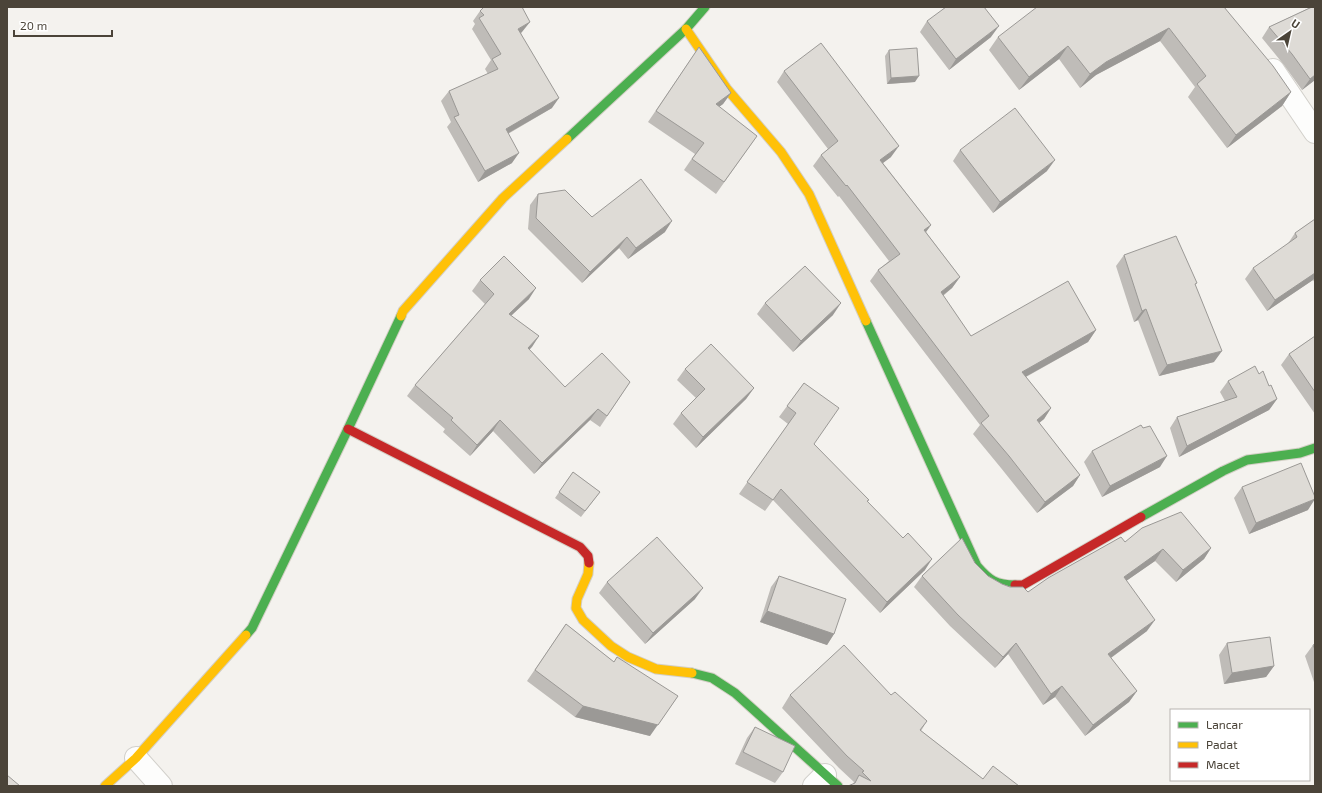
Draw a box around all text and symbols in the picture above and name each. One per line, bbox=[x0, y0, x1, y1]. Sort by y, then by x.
scale bar bbox=[14, 12, 112, 38]
north arrow bbox=[1270, 12, 1310, 52]
text: U bbox=[1289, 16, 1303, 31]
text: 20 m bbox=[20, 18, 47, 32]
legend bbox=[1170, 709, 1310, 781]
text: Lancar bbox=[1206, 717, 1243, 731]
text: Padat bbox=[1206, 737, 1238, 751]
text: Macet bbox=[1206, 757, 1240, 771]

